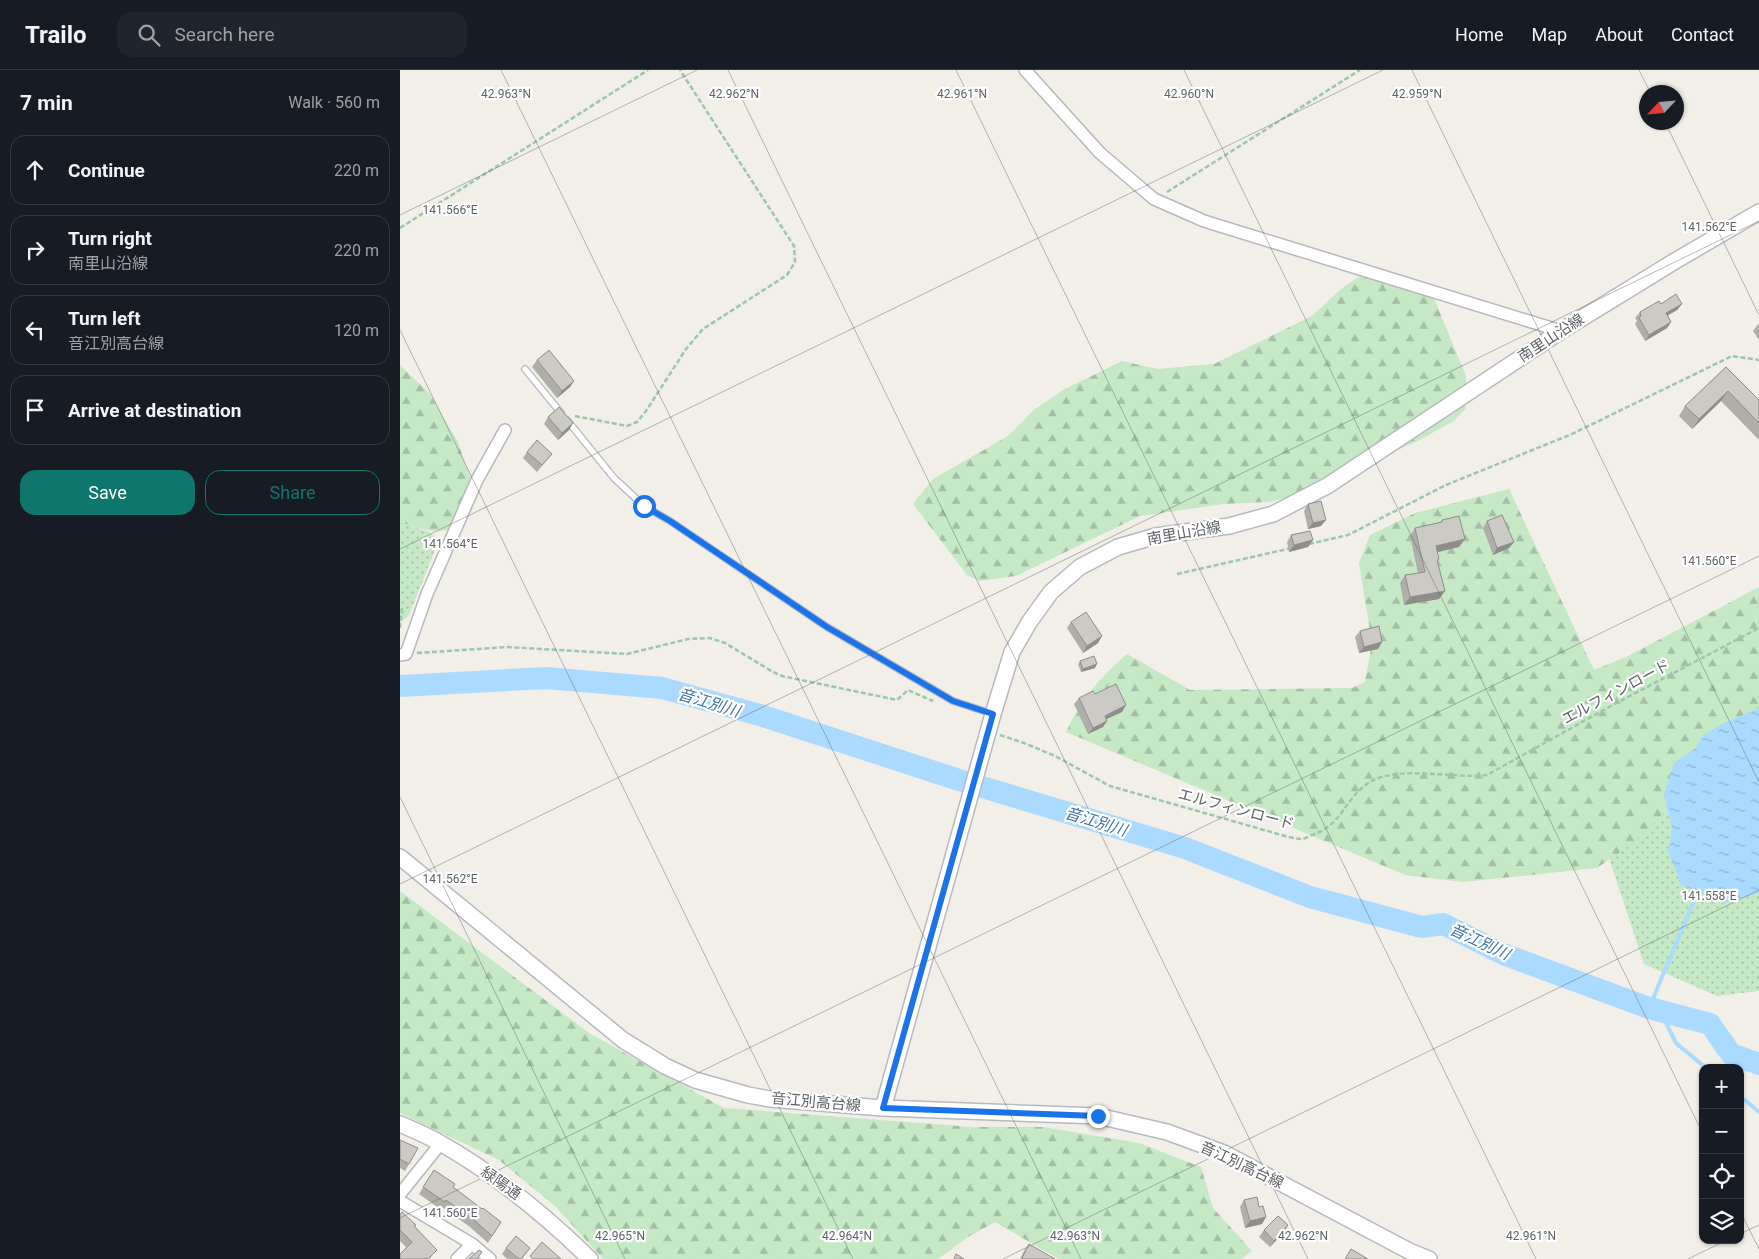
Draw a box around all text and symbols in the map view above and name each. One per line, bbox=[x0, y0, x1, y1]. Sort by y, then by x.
search box bbox=[117, 12, 467, 57]
text: Trailo bbox=[25, 21, 87, 49]
icon: search bbox=[135, 21, 163, 49]
text: Search here bbox=[175, 23, 275, 46]
text: Home bbox=[1455, 24, 1504, 45]
text: Map bbox=[1532, 24, 1567, 45]
text: About bbox=[1595, 24, 1643, 45]
text: Contact bbox=[1671, 24, 1734, 45]
north arrow bbox=[1639, 85, 1684, 130]
text: 42.963°N bbox=[481, 87, 531, 101]
text: 42.962°N bbox=[709, 87, 759, 101]
text: 42.961°N bbox=[937, 87, 987, 101]
text: 42.960°N bbox=[1164, 87, 1214, 101]
text: 42.959°N bbox=[1392, 87, 1442, 101]
text: 7 min bbox=[20, 91, 73, 115]
text: Walk · 560 m bbox=[288, 93, 380, 112]
icon: ahead bbox=[21, 156, 49, 184]
text: Continue bbox=[68, 159, 145, 182]
text: 220 m bbox=[334, 161, 379, 180]
text: 141.566°E bbox=[423, 203, 478, 217]
text: 141.562°E bbox=[1682, 220, 1737, 234]
text: Turn right bbox=[68, 227, 152, 250]
icon: right bbox=[21, 236, 49, 264]
text: 220 m bbox=[334, 241, 379, 260]
text: 南里山沿線 bbox=[68, 254, 148, 273]
text: Turn left bbox=[68, 307, 141, 330]
street label: 南里山沿線 bbox=[1515, 310, 1587, 366]
icon: left bbox=[21, 316, 49, 344]
text: 120 m bbox=[334, 321, 379, 340]
text: 音江別高台線 bbox=[68, 334, 164, 353]
icon: arrive bbox=[21, 396, 49, 424]
text: Arrive at destination bbox=[68, 399, 241, 422]
button: Save bbox=[20, 470, 195, 515]
button: Share bbox=[205, 470, 380, 515]
route start bbox=[633, 495, 656, 518]
street label: 南里山沿線 bbox=[1145, 518, 1223, 548]
text: 141.564°E bbox=[423, 537, 478, 551]
text: 141.560°E bbox=[1682, 554, 1737, 568]
street label: エルフィンロード bbox=[1559, 656, 1673, 728]
water label: 音江別川 bbox=[675, 684, 744, 722]
street label: エルフィンロード bbox=[1176, 785, 1296, 833]
water label: 音江別川 bbox=[1062, 803, 1131, 841]
text: 141.562°E bbox=[423, 872, 478, 886]
text: 141.558°E bbox=[1682, 889, 1737, 903]
water label: 音江別川 bbox=[1447, 919, 1515, 964]
map controls bbox=[1699, 1064, 1744, 1244]
button: + bbox=[1699, 1064, 1744, 1109]
street label: 音江別高台線 bbox=[770, 1089, 862, 1115]
route end bbox=[1087, 1105, 1110, 1128]
button: − bbox=[1699, 1109, 1744, 1154]
street label: 音江別高台線 bbox=[1197, 1138, 1287, 1192]
button: locate bbox=[1699, 1154, 1744, 1199]
street label: 緑陽通 bbox=[477, 1163, 525, 1203]
button: layers bbox=[1699, 1199, 1744, 1244]
text: 141.560°E bbox=[423, 1206, 478, 1220]
text: 42.965°N bbox=[595, 1229, 645, 1243]
text: 42.964°N bbox=[822, 1229, 872, 1243]
text: 42.963°N bbox=[1050, 1229, 1100, 1243]
text: 42.962°N bbox=[1278, 1229, 1328, 1243]
text: 42.961°N bbox=[1506, 1229, 1556, 1243]

